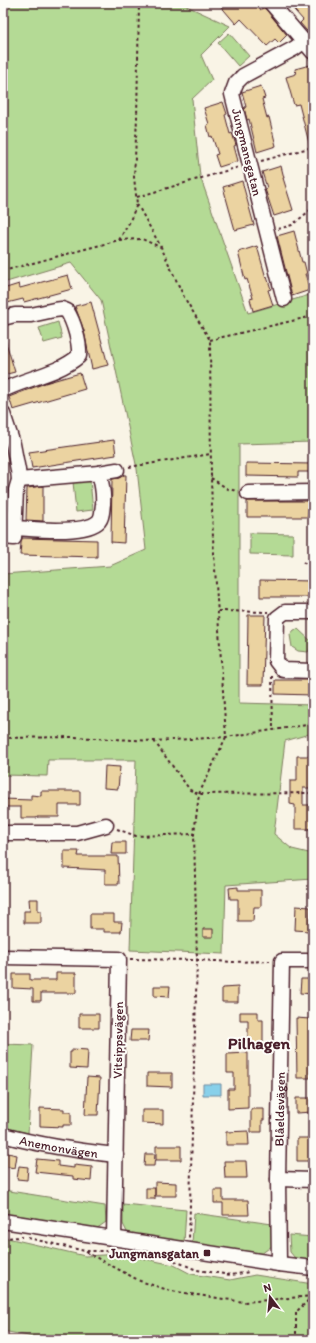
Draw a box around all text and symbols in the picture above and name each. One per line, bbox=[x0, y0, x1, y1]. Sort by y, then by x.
street label: Jungmansgatan bbox=[229, 107, 265, 197]
street label: Vitsippsvägen bbox=[110, 1001, 126, 1079]
district label: Pilhagen bbox=[228, 1033, 291, 1054]
street label: Blåeldsvägen bbox=[271, 1071, 287, 1146]
street label: Anemonvägen bbox=[18, 1132, 99, 1160]
place label: Jungmansgatan bbox=[108, 1246, 200, 1262]
marker: Jungmansgatan bbox=[202, 1248, 212, 1258]
north arrow bbox=[250, 1277, 290, 1317]
text: N bbox=[262, 1281, 273, 1295]

